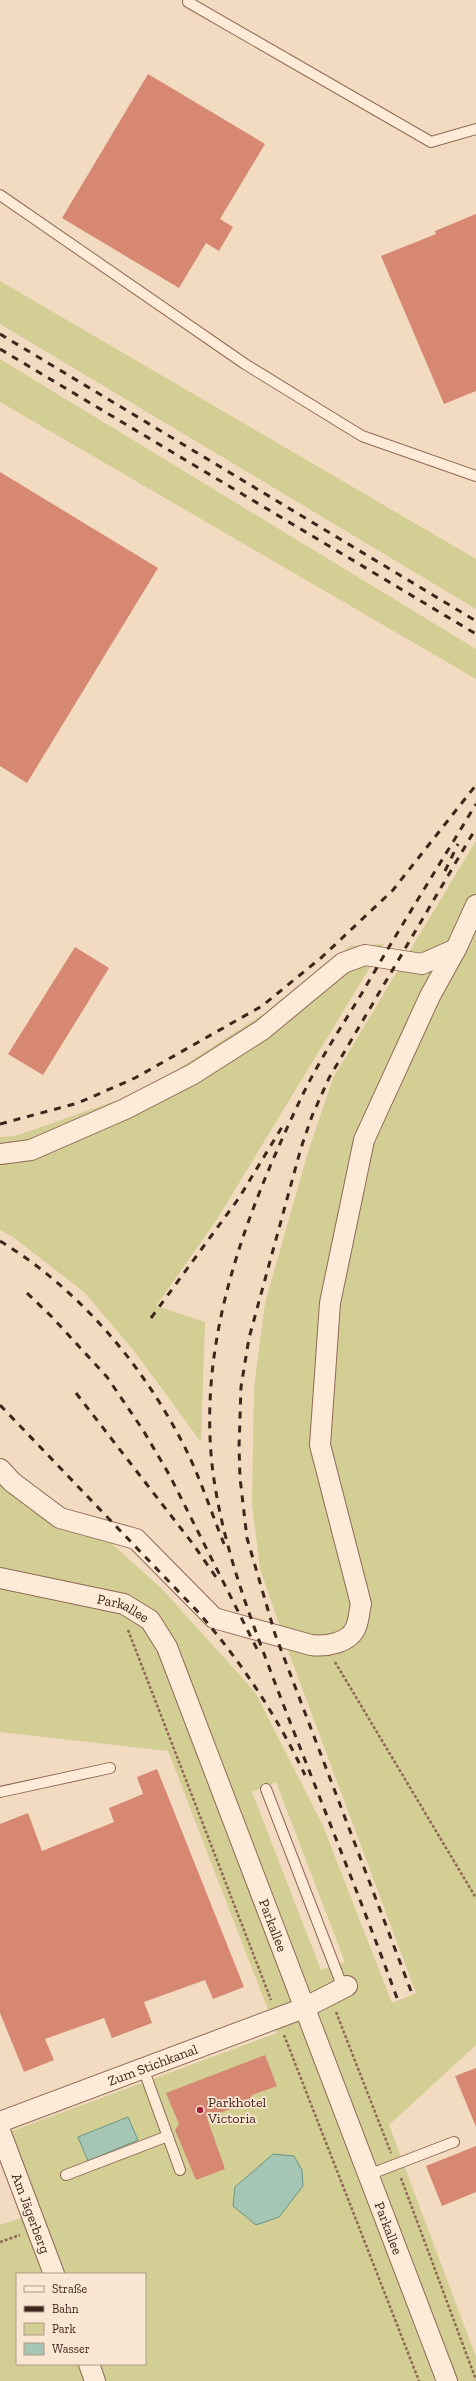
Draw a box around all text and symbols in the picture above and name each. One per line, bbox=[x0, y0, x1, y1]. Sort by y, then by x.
street label: Parkallee bbox=[96, 1590, 153, 1626]
street label: Parkallee bbox=[255, 1896, 291, 1955]
street label: Zum Stichkanal bbox=[105, 2040, 200, 2089]
place label: Parkhotel Victoria bbox=[207, 2094, 267, 2127]
marker: Parkhotel Victoria bbox=[195, 2105, 205, 2115]
street label: Am Jägerberg bbox=[8, 2171, 54, 2256]
street label: Parkallee bbox=[371, 2199, 407, 2257]
legend bbox=[16, 2273, 146, 2365]
text: Straße bbox=[52, 2282, 88, 2296]
text: Bahn bbox=[52, 2302, 79, 2316]
text: Park bbox=[52, 2322, 77, 2336]
text: Wasser bbox=[52, 2342, 90, 2356]

